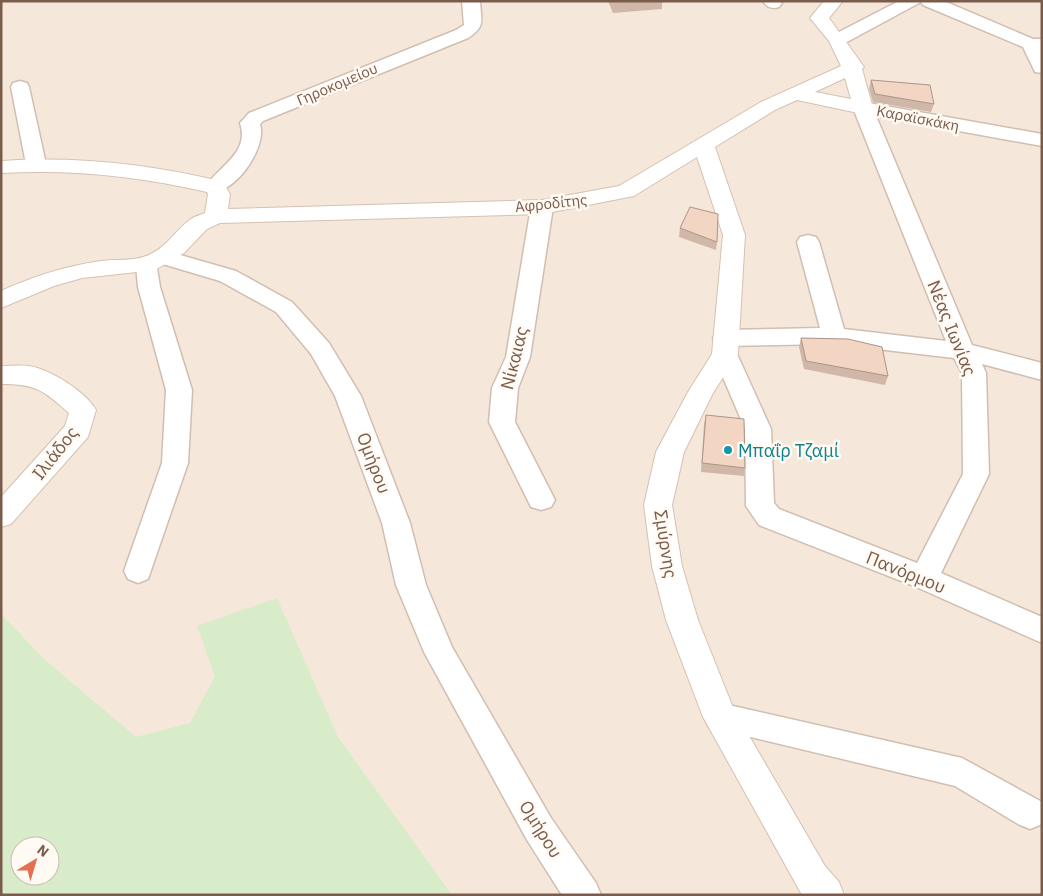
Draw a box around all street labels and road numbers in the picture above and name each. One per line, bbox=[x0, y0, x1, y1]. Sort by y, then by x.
street label: Γηροκομείου bbox=[294, 58, 380, 110]
street label: Καραϊσκάκη bbox=[875, 101, 961, 135]
street label: Αφροδίτης bbox=[514, 190, 588, 216]
street label: Νέας Ιωνίας bbox=[922, 277, 982, 380]
street label: Νίκαιας bbox=[495, 324, 533, 392]
street label: Ιλιάδος bbox=[27, 421, 83, 484]
street label: Ομήρου bbox=[352, 429, 396, 497]
street label: Σμύρνης bbox=[649, 508, 683, 580]
street label: Πανόρμου bbox=[863, 546, 949, 598]
street label: Ομήρου bbox=[514, 796, 568, 862]

